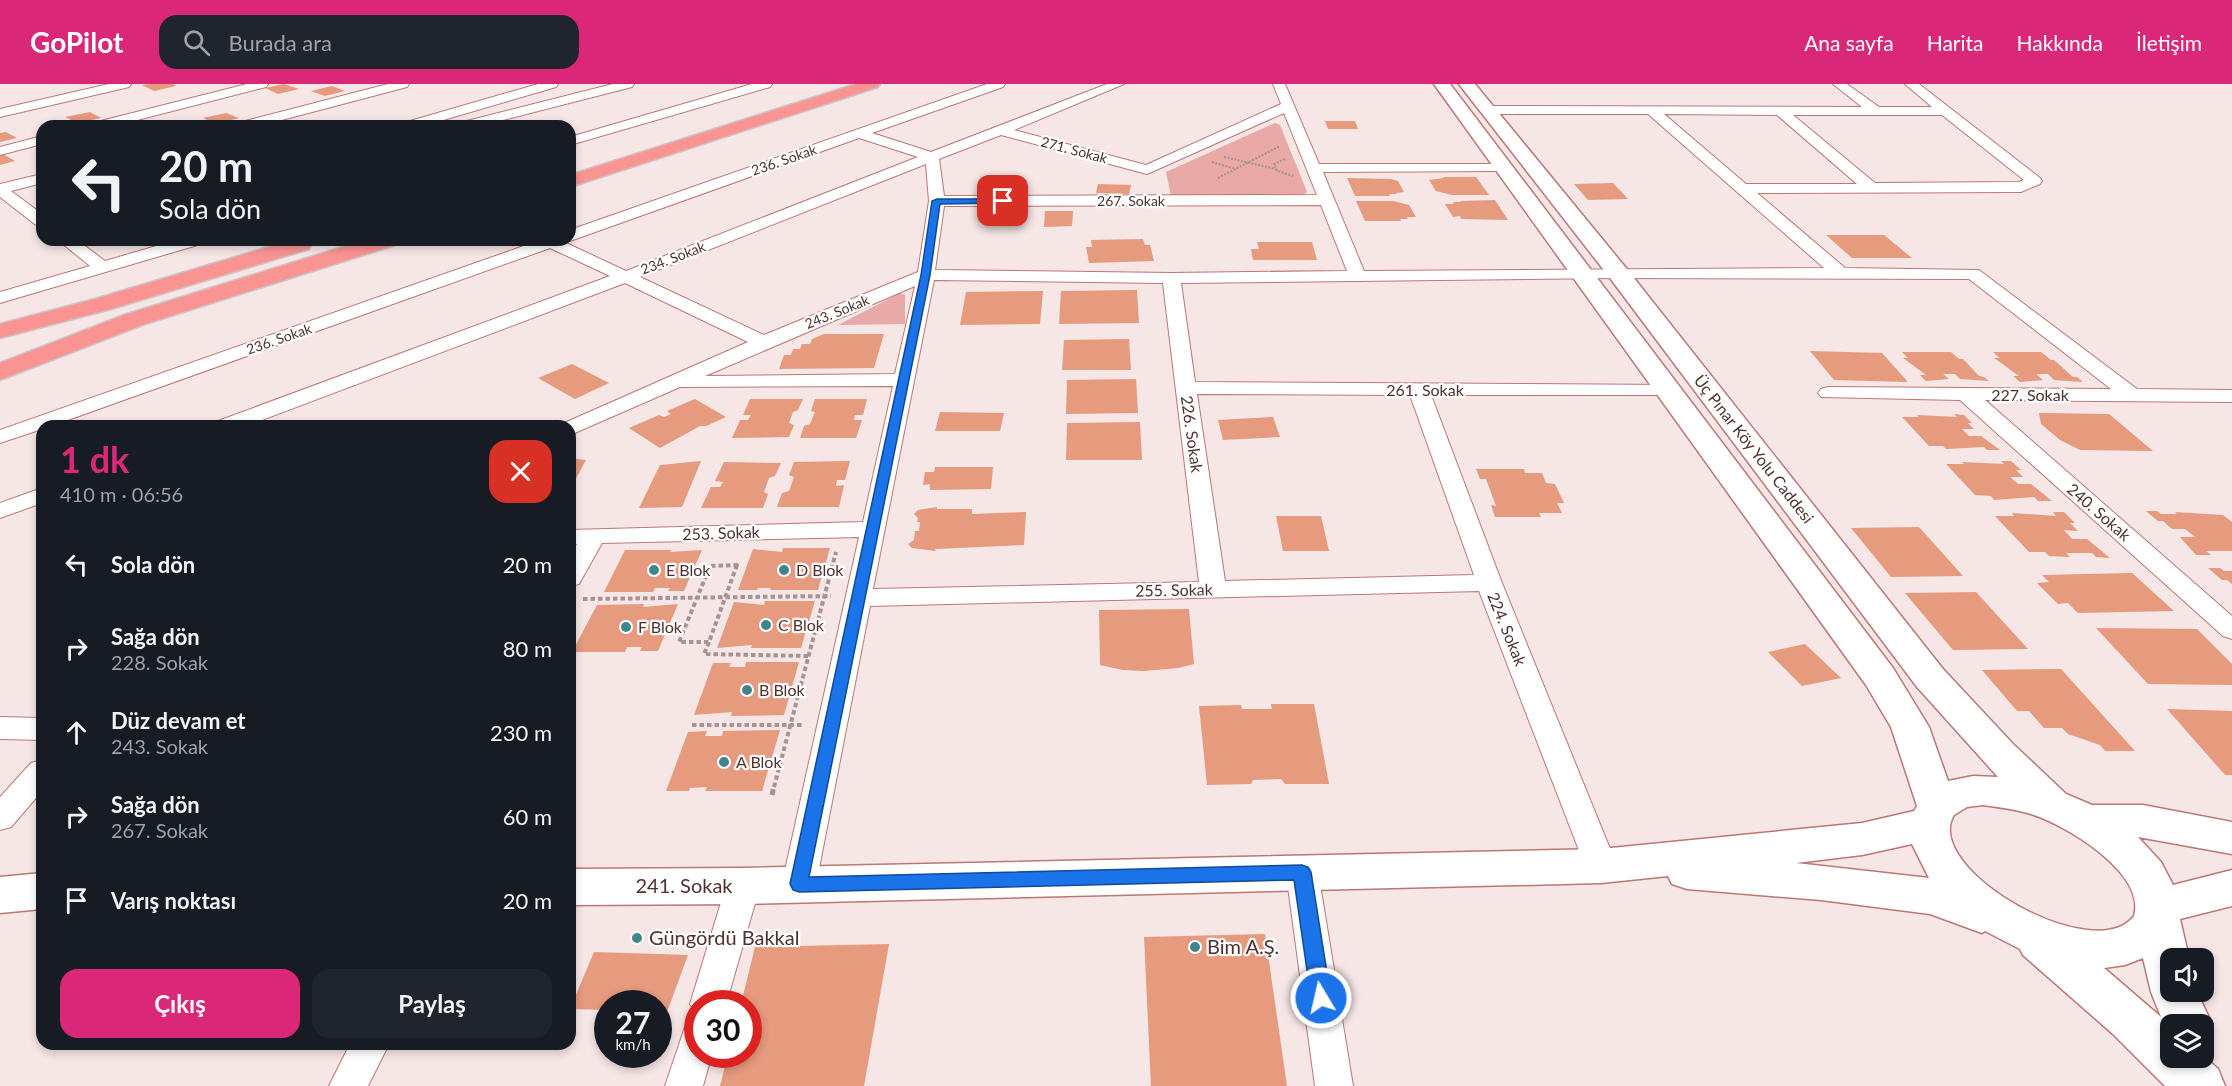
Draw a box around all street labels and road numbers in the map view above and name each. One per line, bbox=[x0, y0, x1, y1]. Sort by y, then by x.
street label: 271. Sokak bbox=[1039, 133, 1110, 167]
street label: 236. Sokak bbox=[749, 140, 820, 179]
street label: 267. Sokak bbox=[1097, 192, 1166, 209]
street label: 234. Sokak bbox=[638, 237, 708, 278]
street label: 243. Sokak bbox=[802, 291, 872, 332]
street label: 236. Sokak bbox=[244, 319, 315, 358]
street label: Üç Pınar Köy Yolu Caddesi bbox=[1691, 371, 1818, 527]
street label: 261. Sokak bbox=[1386, 380, 1465, 399]
street label: 227. Sokak bbox=[1991, 385, 2070, 404]
street label: 226. Sokak bbox=[1178, 394, 1207, 475]
street label: 240. Sokak bbox=[2064, 479, 2136, 545]
street label: 253. Sokak bbox=[682, 522, 761, 543]
street label: 255. Sokak bbox=[1135, 579, 1214, 600]
street label: 224. Sokak bbox=[1484, 589, 1531, 669]
street label: 241. Sokak bbox=[635, 873, 733, 897]

